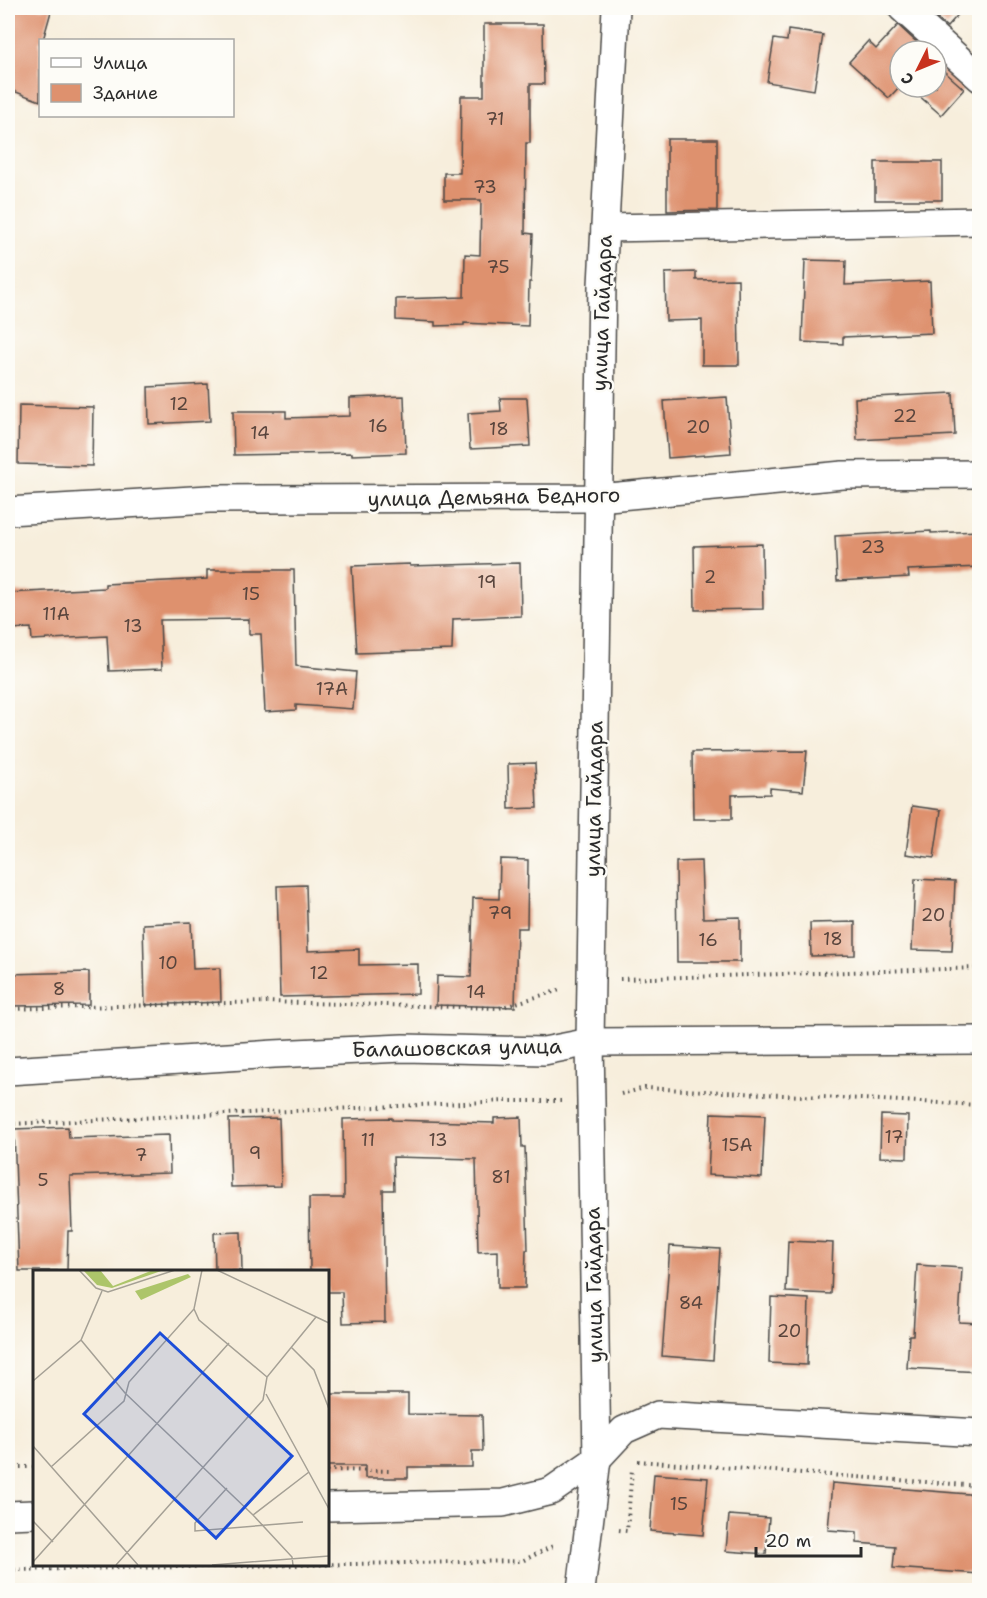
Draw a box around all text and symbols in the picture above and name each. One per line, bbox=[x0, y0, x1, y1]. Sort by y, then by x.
legend bbox=[39, 39, 234, 117]
north arrow bbox=[888, 39, 948, 99]
text: Улица bbox=[93, 51, 147, 75]
text: С bbox=[896, 68, 918, 90]
text: Здание bbox=[93, 81, 158, 105]
house number: 71 bbox=[485, 107, 505, 131]
house number: 73 bbox=[473, 175, 497, 199]
street label: улица Гайдара bbox=[585, 234, 619, 392]
house number: 75 bbox=[487, 255, 509, 279]
house number: 12 bbox=[169, 392, 189, 416]
house number: 22 bbox=[893, 404, 917, 428]
house number: 16 bbox=[368, 414, 388, 438]
house number: 20 bbox=[686, 415, 710, 439]
house number: 18 bbox=[489, 417, 509, 441]
house number: 14 bbox=[250, 421, 270, 445]
street label: улица Демьяна Бедного bbox=[367, 481, 621, 513]
house number: 23 bbox=[861, 535, 885, 559]
house number: 2 bbox=[704, 565, 716, 589]
house number: 19 bbox=[477, 570, 497, 594]
house number: 15 bbox=[242, 582, 260, 606]
house number: 11А bbox=[42, 602, 70, 626]
house number: 13 bbox=[123, 614, 143, 638]
house number: 17А bbox=[316, 677, 348, 701]
street label: улица Гайдара bbox=[579, 721, 609, 877]
house number: 79 bbox=[488, 901, 512, 925]
house number: 20 bbox=[921, 903, 945, 927]
house number: 18 bbox=[823, 927, 843, 951]
house number: 16 bbox=[698, 928, 718, 952]
house number: 10 bbox=[158, 951, 178, 975]
house number: 12 bbox=[309, 961, 329, 985]
house number: 8 bbox=[53, 977, 65, 1001]
house number: 14 bbox=[466, 980, 486, 1004]
street label: Балашовская улица bbox=[352, 1032, 562, 1064]
house number: 17 bbox=[884, 1125, 904, 1149]
house number: 11 bbox=[361, 1128, 375, 1152]
house number: 13 bbox=[428, 1128, 448, 1152]
house number: 15А bbox=[721, 1133, 753, 1157]
house number: 9 bbox=[249, 1141, 261, 1165]
house number: 7 bbox=[135, 1143, 147, 1167]
house number: 81 bbox=[491, 1165, 511, 1189]
house number: 5 bbox=[37, 1168, 49, 1192]
street label: улица Гайдара bbox=[579, 1207, 609, 1363]
inset map bbox=[33, 1270, 328, 1565]
house number: 84 bbox=[679, 1291, 703, 1315]
house number: 20 bbox=[777, 1319, 801, 1343]
house number: 15 bbox=[670, 1492, 688, 1516]
scale bar bbox=[756, 1520, 861, 1558]
text: 20 m bbox=[765, 1529, 811, 1553]

